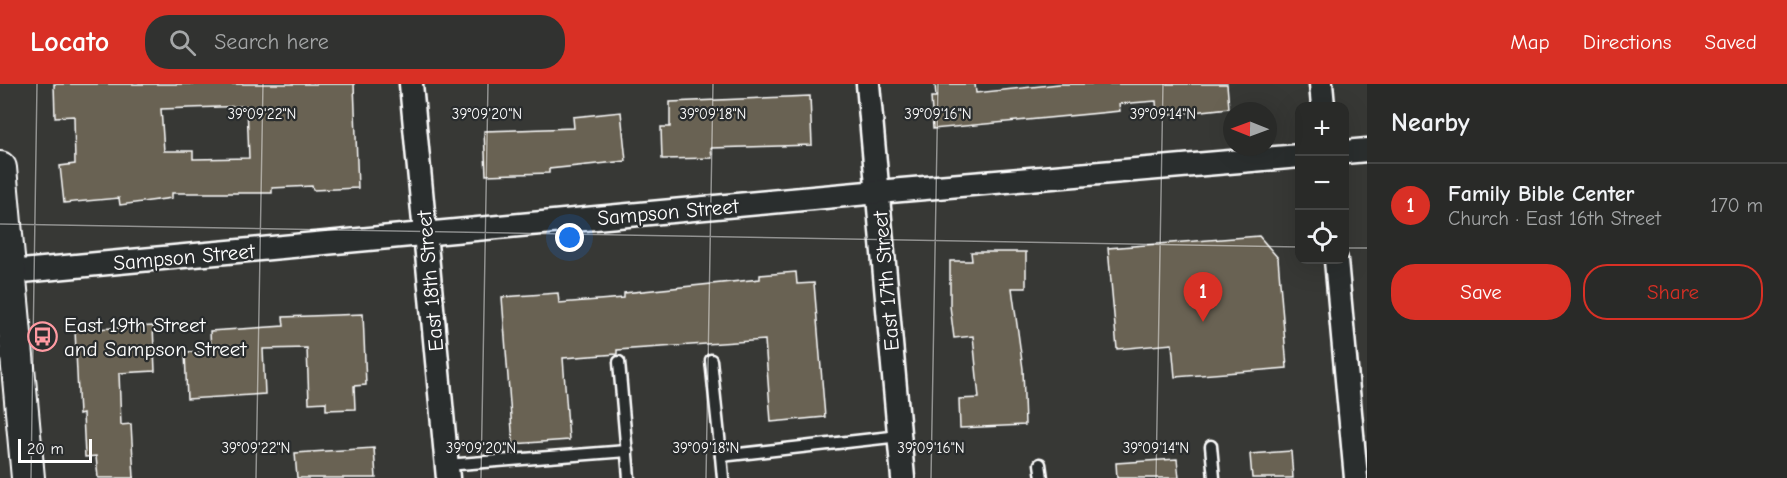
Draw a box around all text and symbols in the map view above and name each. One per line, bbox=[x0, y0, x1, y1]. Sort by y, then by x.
search box bbox=[145, 15, 565, 69]
text: Locato bbox=[30, 26, 109, 58]
icon: search bbox=[166, 26, 199, 59]
text: Search here bbox=[214, 29, 329, 55]
text: Map bbox=[1510, 30, 1550, 54]
text: Directions bbox=[1583, 30, 1672, 54]
text: Saved bbox=[1705, 30, 1757, 54]
north arrow bbox=[1223, 102, 1277, 156]
map controls bbox=[1295, 102, 1349, 264]
button: + bbox=[1295, 102, 1349, 156]
text: 39°09'22"N bbox=[228, 105, 297, 123]
text: 39°09'20"N bbox=[452, 105, 522, 123]
text: 39°09'18"N bbox=[680, 105, 746, 123]
text: 39°09'16"N bbox=[904, 105, 972, 123]
text: 39°09'14"N bbox=[1130, 105, 1196, 123]
text: Nearby bbox=[1391, 108, 1470, 138]
button: − bbox=[1295, 156, 1349, 210]
text: Family Bible Center bbox=[1448, 181, 1634, 207]
street label: Sampson Street bbox=[596, 194, 741, 230]
text: 1 bbox=[1407, 194, 1414, 217]
text: 170 m bbox=[1710, 194, 1763, 217]
text: Church · East 16th Street bbox=[1448, 207, 1661, 230]
street label: East 18th Street bbox=[412, 209, 448, 352]
street label: East 17th Street bbox=[868, 209, 904, 352]
button: locate bbox=[1295, 210, 1349, 264]
your location bbox=[555, 223, 584, 252]
street label: Sampson Street bbox=[112, 239, 257, 275]
button: Save bbox=[1391, 264, 1571, 320]
button: Share bbox=[1583, 264, 1763, 320]
pin: 1 bbox=[1184, 272, 1222, 322]
place label: East 19th Street and Sampson Street bbox=[64, 313, 247, 361]
bus stop icon: East 19th Street and Sampson Street bbox=[27, 321, 59, 353]
scale bar bbox=[18, 436, 92, 464]
text: 39°09'22"N bbox=[222, 439, 291, 457]
text: 39°09'20"N bbox=[446, 439, 516, 457]
text: 39°09'18"N bbox=[673, 439, 739, 457]
text: 39°09'16"N bbox=[897, 439, 965, 457]
text: 39°09'14"N bbox=[1123, 439, 1189, 457]
text: 20 m bbox=[27, 440, 64, 458]

